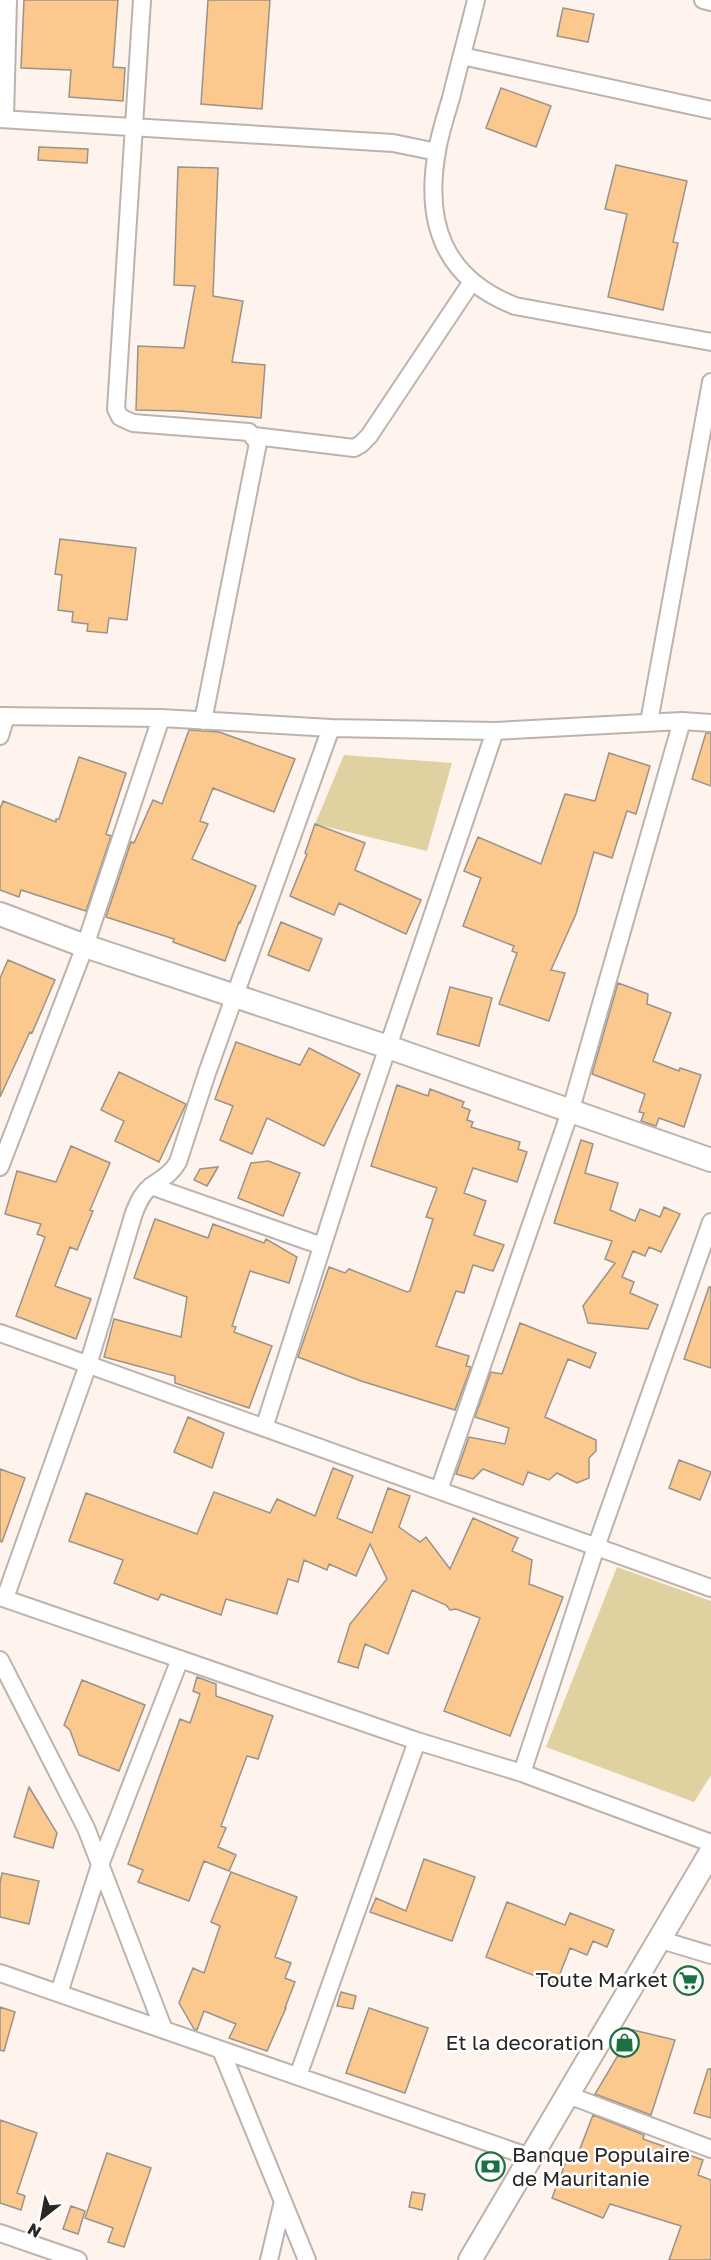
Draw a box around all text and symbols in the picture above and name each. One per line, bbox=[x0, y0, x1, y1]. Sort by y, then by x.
supermarket icon: Toute Market bbox=[673, 1964, 705, 1996]
place label: Toute Market bbox=[536, 1966, 668, 1992]
shop icon: Et la decoration bbox=[609, 2027, 641, 2059]
place label: Et la decoration bbox=[445, 2029, 604, 2055]
place label: Banque Populaire de Mauritanie bbox=[512, 2141, 690, 2191]
bank icon: Banque Populaire de Mauritanie bbox=[475, 2151, 507, 2183]
north arrow bbox=[12, 2188, 72, 2248]
text: N bbox=[24, 2219, 45, 2243]

